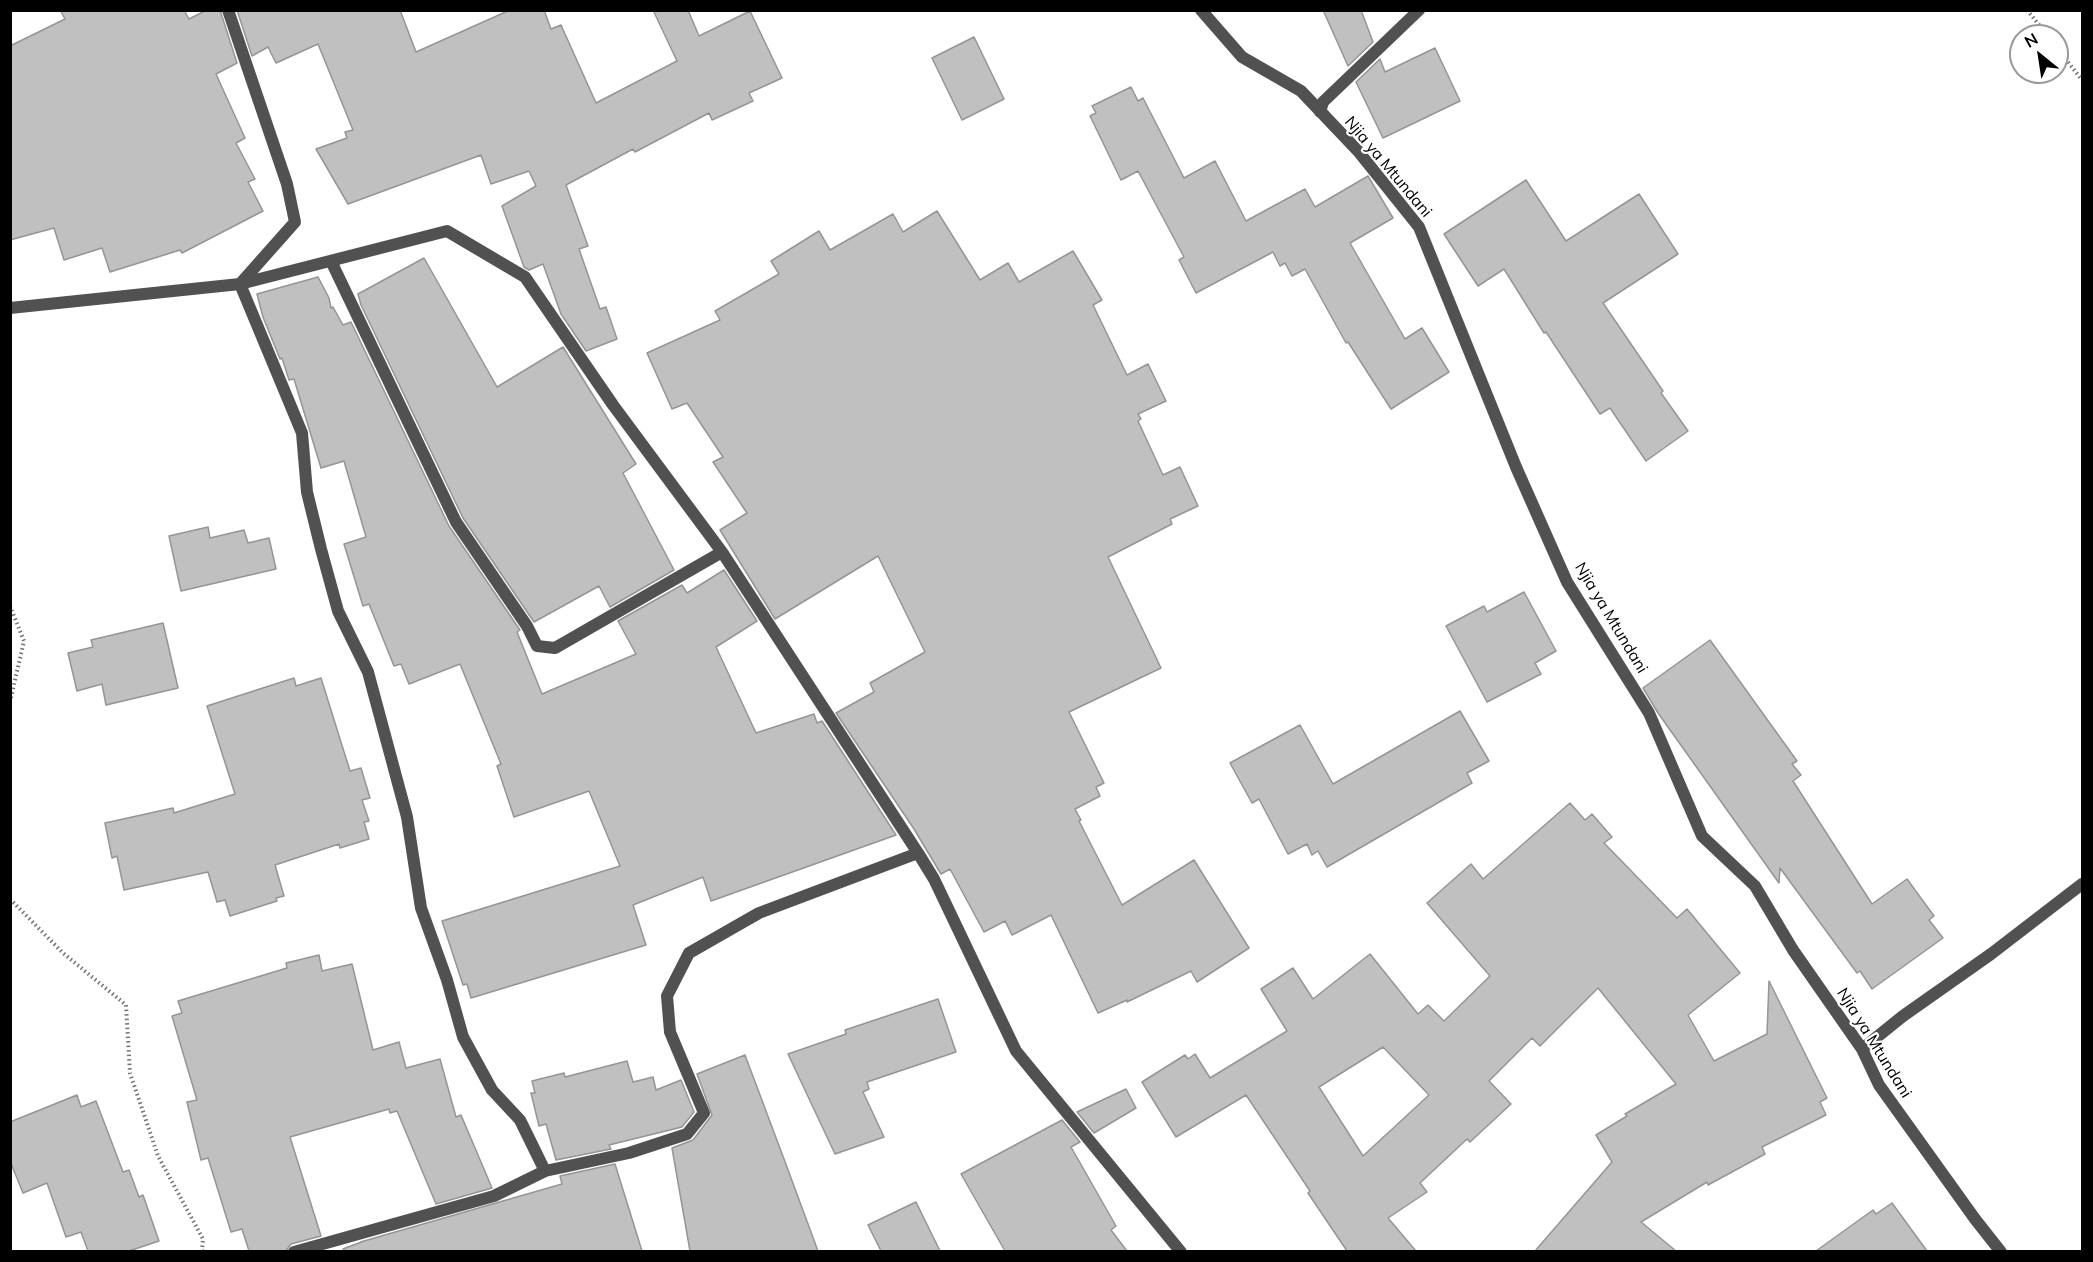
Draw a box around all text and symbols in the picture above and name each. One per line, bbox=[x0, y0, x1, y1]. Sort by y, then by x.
north arrow bbox=[2009, 24, 2069, 84]
text: N bbox=[2021, 28, 2041, 52]
street label: Njia ya Mtundani bbox=[1340, 113, 1436, 221]
street label: Njia ya Mtundani bbox=[1570, 559, 1652, 677]
street label: Njia ya Mtundani bbox=[1833, 985, 1915, 1101]

